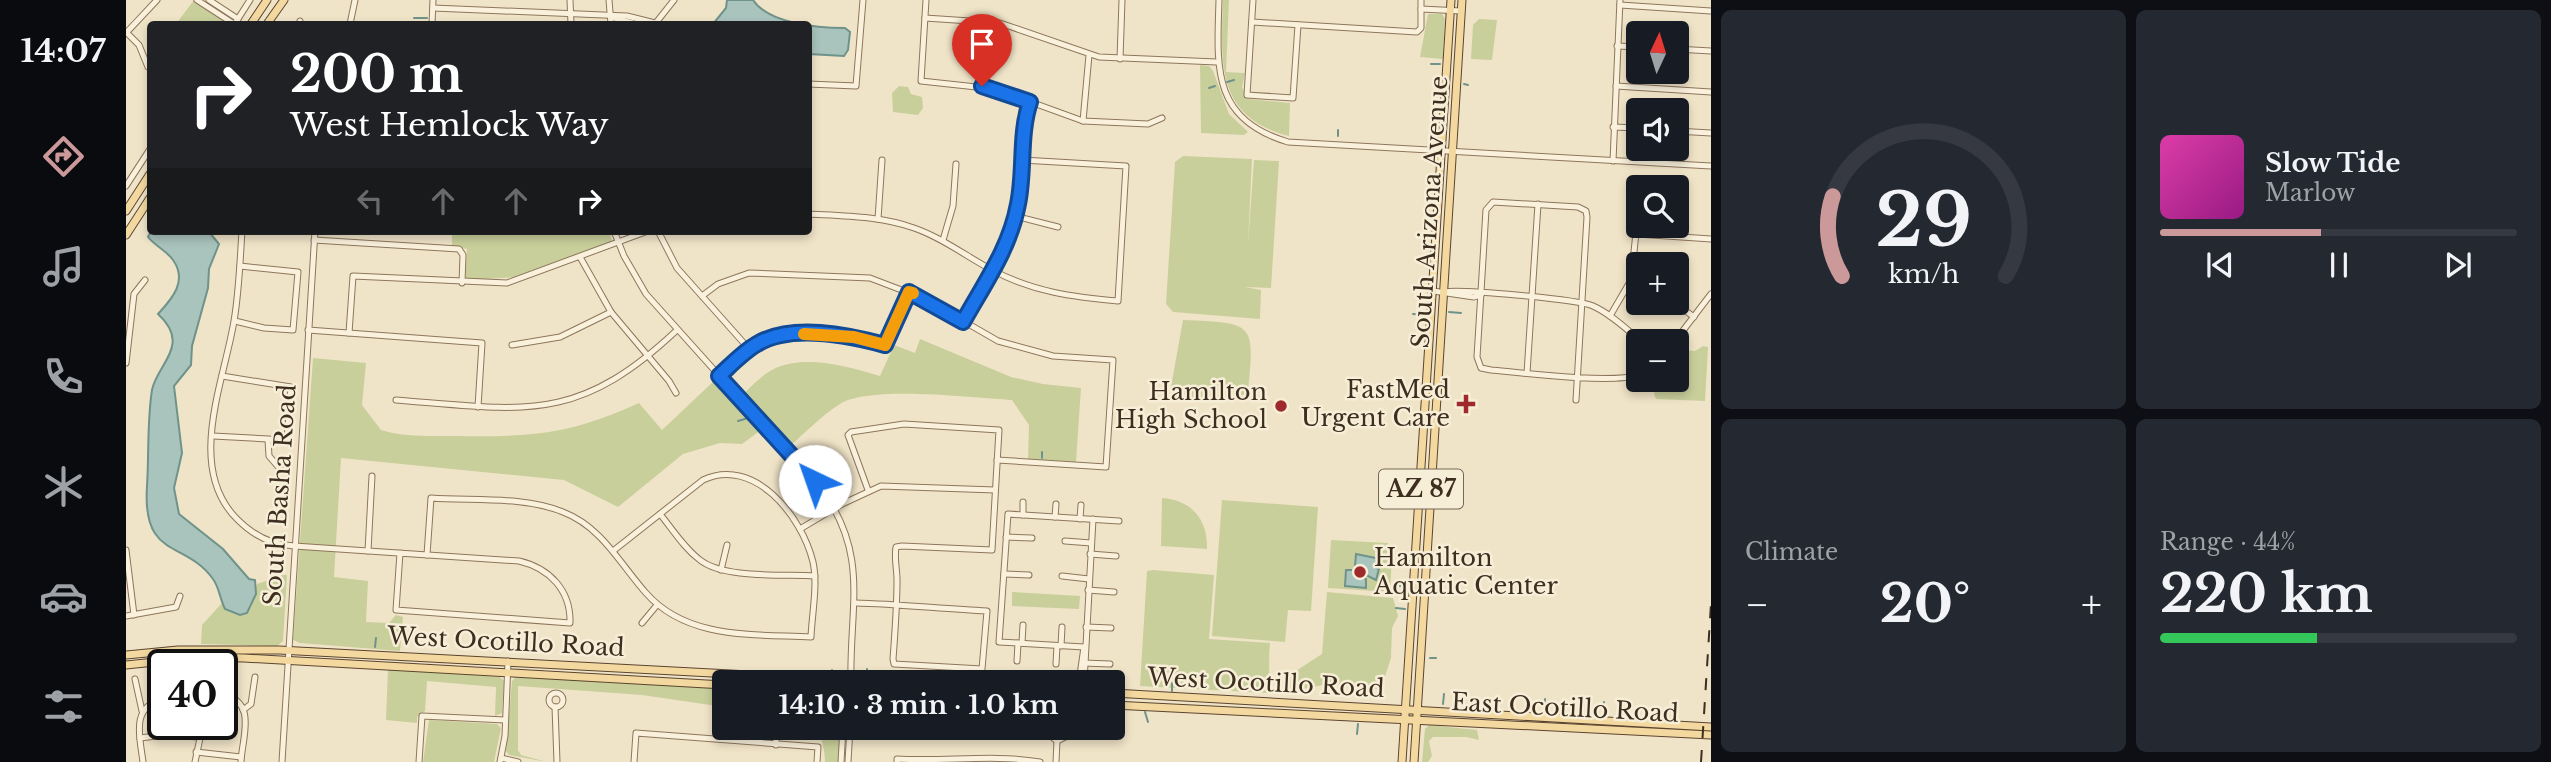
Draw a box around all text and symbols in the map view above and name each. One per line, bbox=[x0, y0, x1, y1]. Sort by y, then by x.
pin bbox=[952, 14, 1012, 86]
north arrow bbox=[1626, 21, 1689, 84]
map controls bbox=[1626, 21, 1689, 392]
icon: arrive bbox=[963, 25, 1001, 63]
text: 14:07 bbox=[21, 31, 105, 71]
text: 200 m bbox=[290, 44, 463, 105]
icon: right bbox=[175, 49, 266, 140]
street label: South Arizona Avenue bbox=[1406, 75, 1453, 349]
button: sound bbox=[1626, 98, 1689, 161]
text: West Hemlock Way bbox=[290, 105, 609, 145]
icon: directions bbox=[39, 132, 88, 181]
text: Slow Tide bbox=[2265, 147, 2401, 179]
button: search bbox=[1626, 175, 1689, 238]
text: 29 bbox=[1875, 175, 1972, 266]
text: Marlow bbox=[2265, 179, 2355, 207]
icon: left bbox=[351, 182, 389, 220]
icon: ahead bbox=[424, 182, 462, 220]
icon: ahead bbox=[497, 182, 535, 220]
icon: right bbox=[570, 182, 608, 220]
icon: music bbox=[39, 242, 88, 291]
icon: previous bbox=[2201, 246, 2239, 284]
icon: pause bbox=[2320, 246, 2358, 284]
icon: next bbox=[2439, 246, 2477, 284]
button: + bbox=[1626, 252, 1689, 315]
text: km/h bbox=[1888, 259, 1959, 290]
button: − bbox=[1626, 329, 1689, 392]
icon: phone bbox=[39, 352, 88, 401]
place label: FastMed Urgent Care bbox=[1301, 375, 1450, 432]
place label: Hamilton High School bbox=[1115, 377, 1267, 434]
street label: South Basha Road bbox=[257, 383, 302, 607]
marker: FastMed Urgent Care bbox=[1456, 394, 1476, 414]
marker: Hamilton High School bbox=[1273, 398, 1289, 414]
position arrow bbox=[778, 444, 852, 518]
icon: climate bbox=[39, 462, 88, 511]
road number: AZ 87 bbox=[1379, 470, 1463, 509]
text: Range · 44% bbox=[2160, 528, 2296, 556]
text: Climate bbox=[1745, 538, 1838, 566]
place label: Hamilton Aquatic Center bbox=[1373, 543, 1559, 600]
text: 220 km bbox=[2160, 562, 2373, 626]
marker: Hamilton Aquatic Center bbox=[1352, 564, 1368, 580]
icon: car bbox=[39, 572, 88, 621]
text: 20° bbox=[1880, 572, 1970, 636]
text: − bbox=[1745, 581, 1769, 628]
text: + bbox=[2081, 581, 2102, 628]
street label: West Ocotillo Road bbox=[386, 621, 625, 662]
speed limit sign: 40 bbox=[147, 649, 238, 740]
street label: West Ocotillo Road bbox=[1146, 662, 1385, 703]
icon: filters bbox=[39, 682, 88, 731]
street label: East Ocotillo Road bbox=[1450, 687, 1680, 728]
text: 14:10 · 3 min · 1.0 km bbox=[779, 689, 1058, 721]

